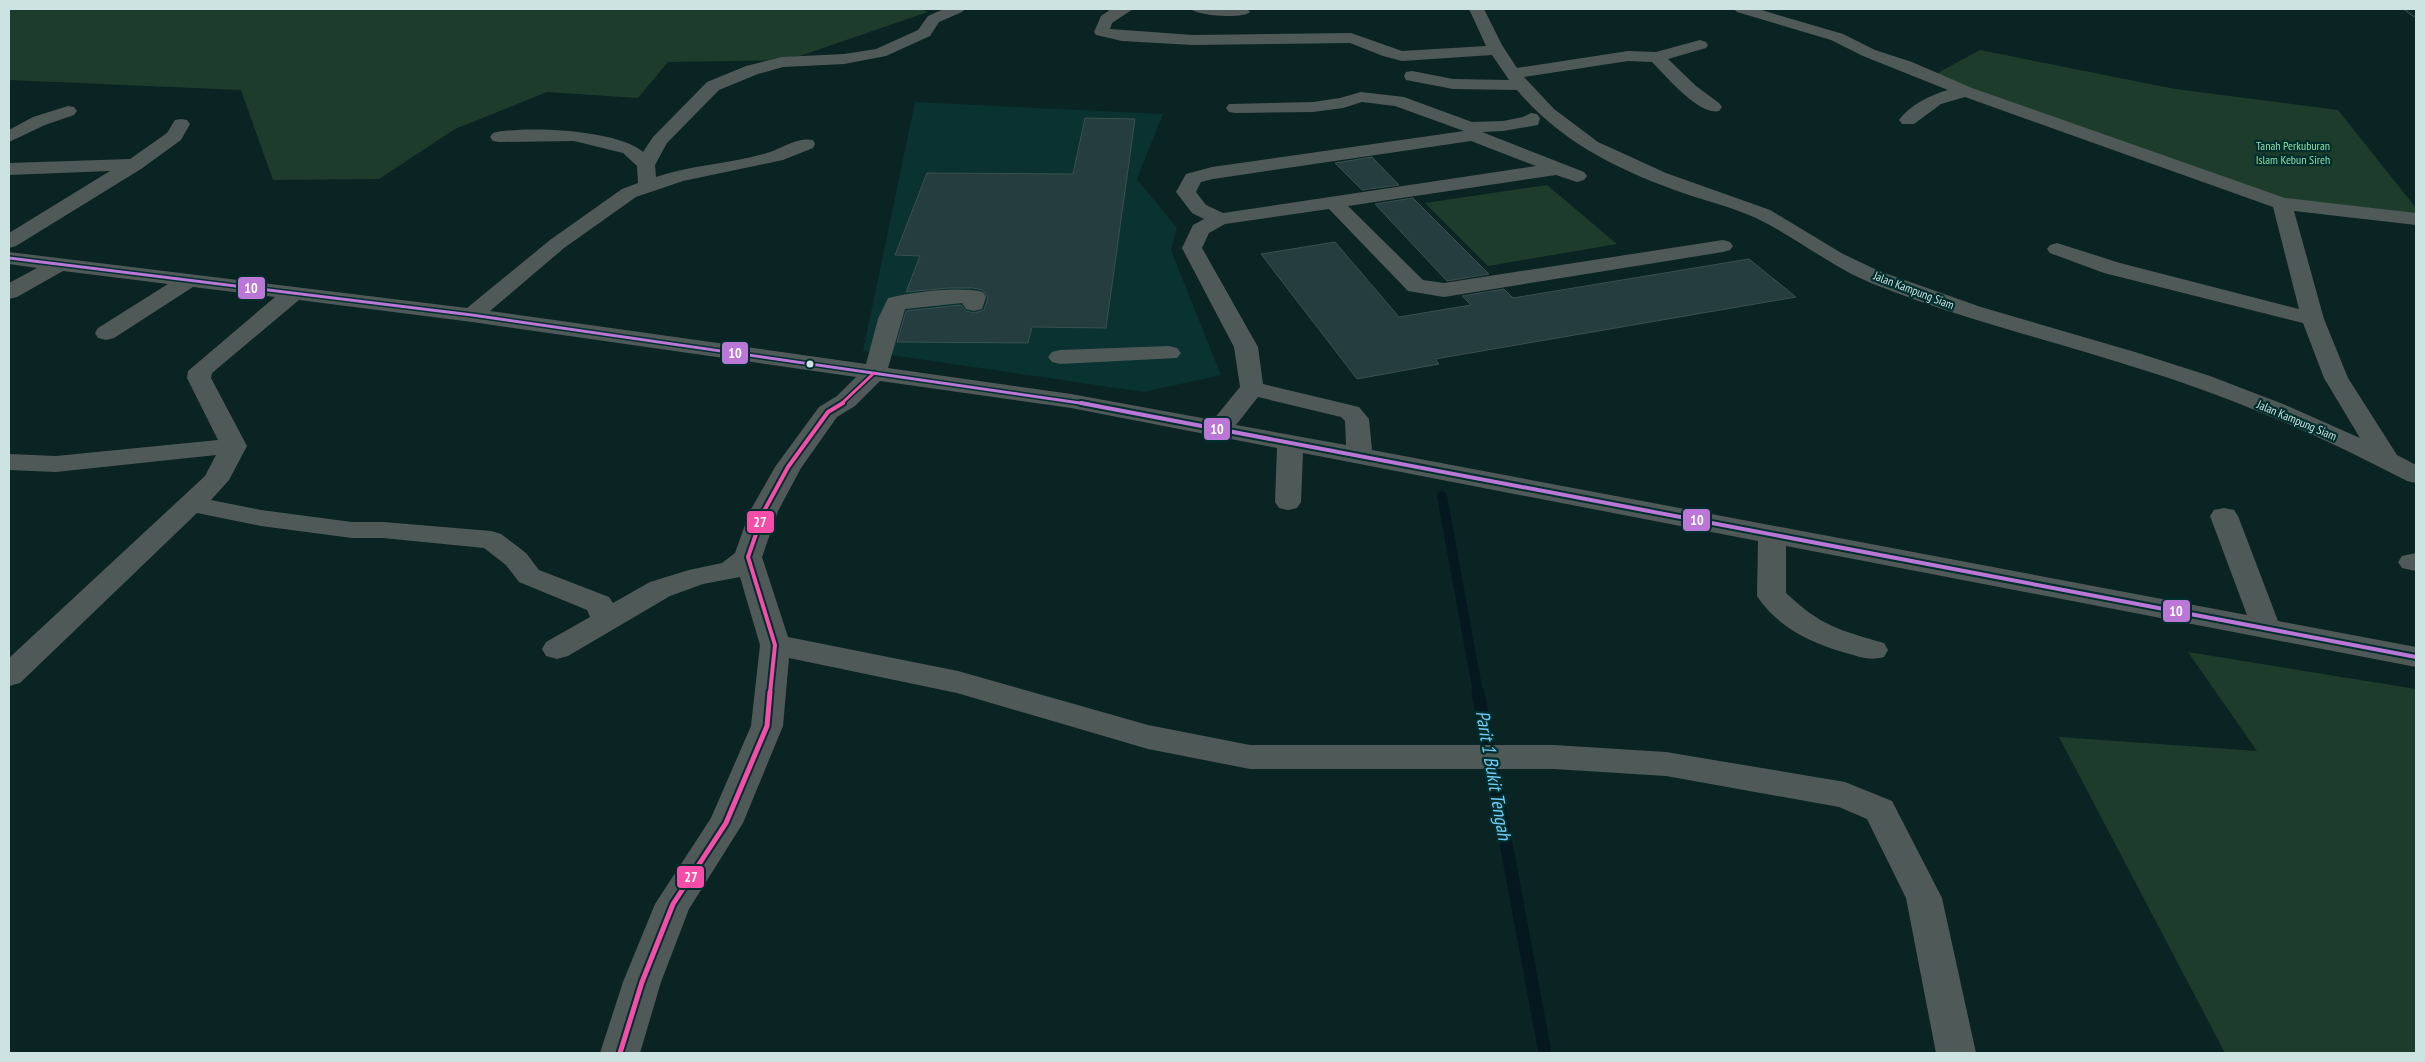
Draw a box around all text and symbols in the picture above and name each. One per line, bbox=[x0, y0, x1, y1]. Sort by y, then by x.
park label: Tanah Perkuburan Islam Kebun Sireh bbox=[2256, 138, 2330, 167]
street label: Jalan Kampung Siam bbox=[1871, 267, 1957, 312]
line badge: 10 bbox=[237, 276, 266, 300]
text: 10 bbox=[244, 279, 258, 297]
line badge: 10 bbox=[721, 341, 749, 365]
text: 10 bbox=[728, 344, 742, 362]
unlabelled marker bbox=[805, 359, 815, 369]
street label: Jalan Kampung Siam bbox=[2254, 396, 2339, 444]
line badge: 10 bbox=[1203, 417, 1231, 441]
text: 10 bbox=[1210, 420, 1224, 438]
line badge: 10 bbox=[1682, 508, 1711, 532]
line badge: 27 bbox=[746, 510, 775, 534]
text: 10 bbox=[1690, 511, 1704, 529]
text: 27 bbox=[753, 513, 767, 531]
line badge: 10 bbox=[2162, 599, 2191, 623]
text: 10 bbox=[2169, 602, 2183, 620]
water label: Parit 1 Bukit Tengah bbox=[1471, 708, 1517, 843]
line badge: 27 bbox=[676, 865, 705, 889]
text: 27 bbox=[684, 868, 698, 886]

